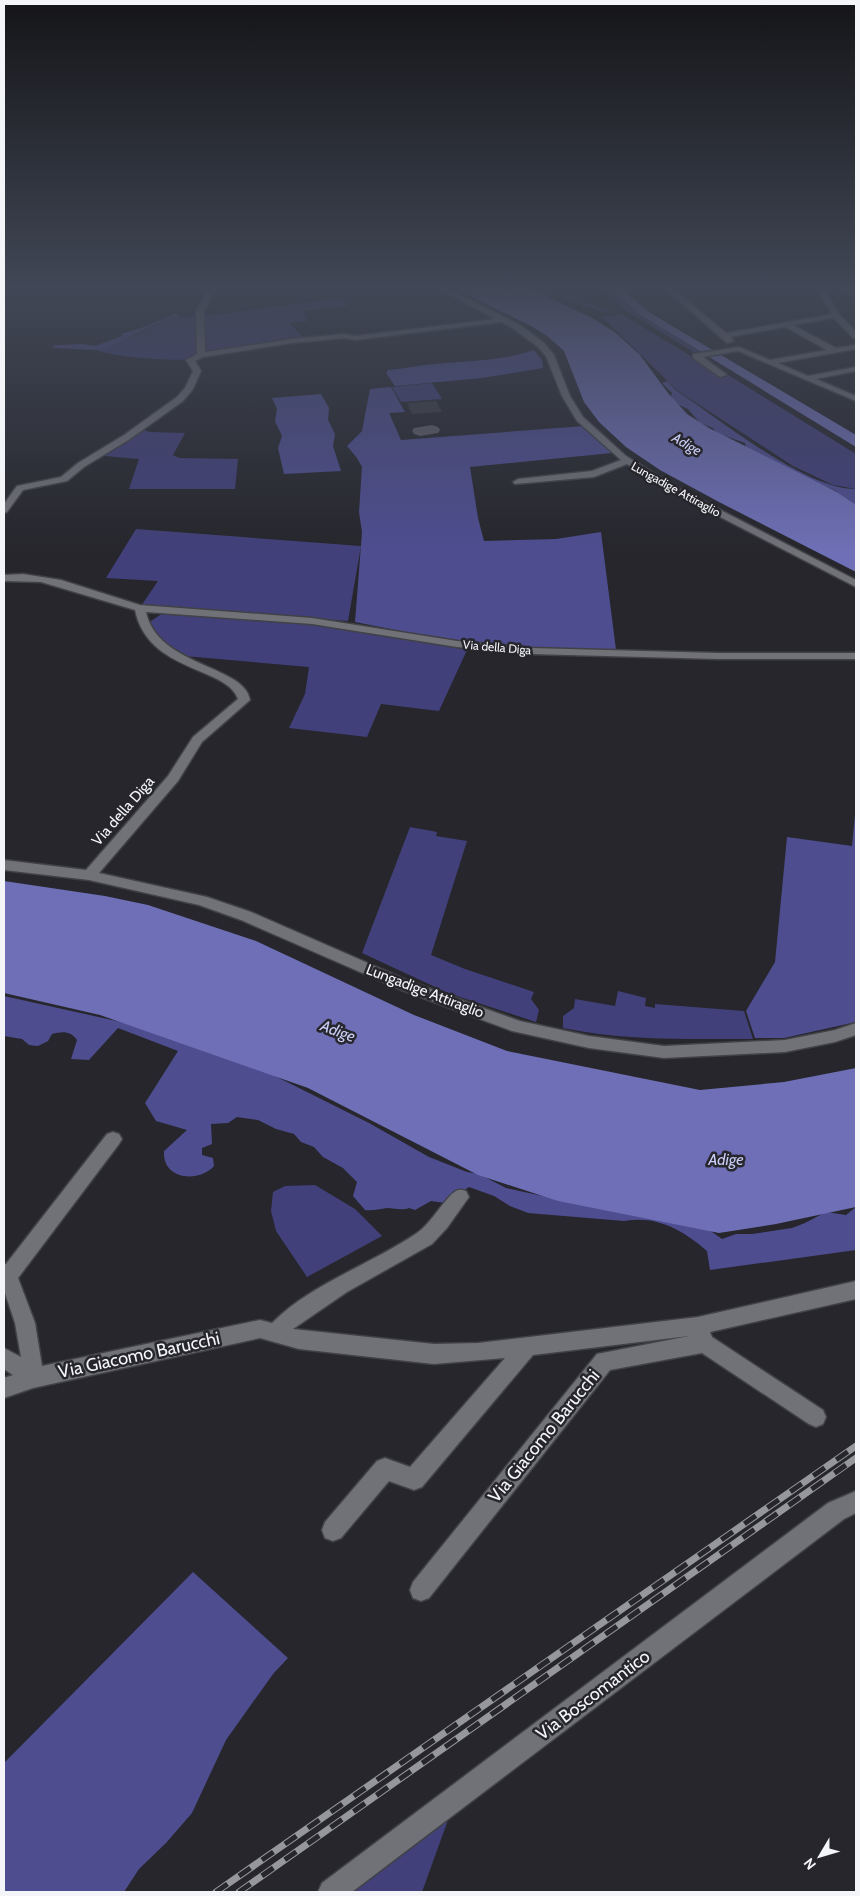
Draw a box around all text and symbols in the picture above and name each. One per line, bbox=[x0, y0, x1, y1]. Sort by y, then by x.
water label: Adige bbox=[668, 428, 705, 460]
street label: Lungadige Attiraglio bbox=[629, 458, 724, 520]
street label: Via della Diga bbox=[462, 637, 532, 657]
street label: Via della Diga bbox=[88, 772, 158, 849]
street label: Lungadige Attiraglio bbox=[364, 960, 486, 1022]
water label: Adige bbox=[317, 1016, 358, 1046]
water label: Adige bbox=[707, 1150, 744, 1169]
street label: Via Giacomo Barucchi bbox=[56, 1327, 222, 1383]
street label: Via Giacomo Barucchi bbox=[484, 1365, 604, 1507]
street label: Via Boscomantico bbox=[532, 1645, 654, 1745]
north arrow bbox=[795, 1831, 845, 1881]
text: N bbox=[800, 1855, 820, 1873]

